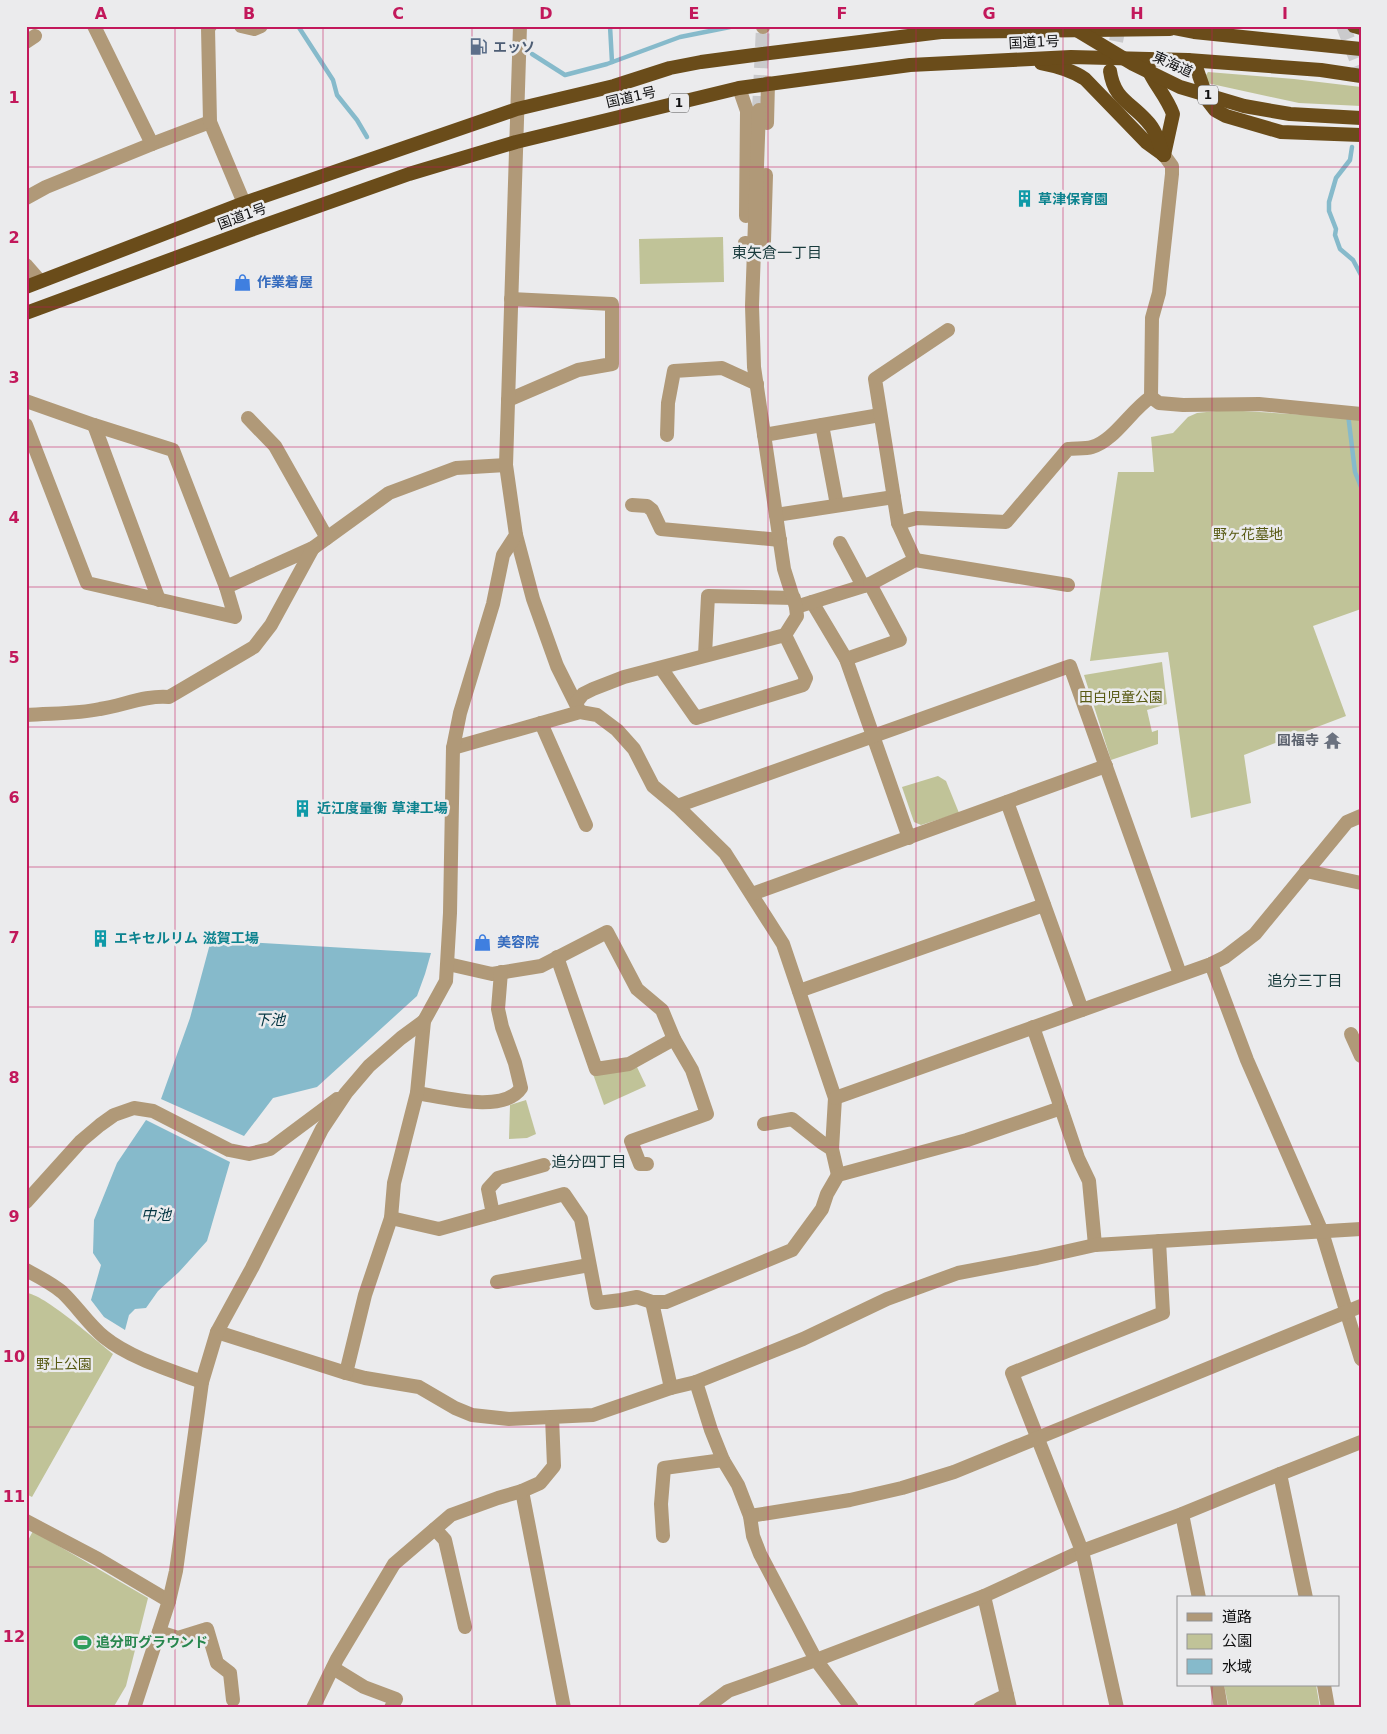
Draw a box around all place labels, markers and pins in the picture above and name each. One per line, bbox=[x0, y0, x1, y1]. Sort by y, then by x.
fuel station icon: エッソ bbox=[469, 37, 489, 57]
place label: エッソ bbox=[493, 39, 535, 55]
building icon: 草津保育園 bbox=[1014, 189, 1034, 209]
place label: 草津保育園 bbox=[1038, 191, 1108, 207]
shop icon: 作業着屋 bbox=[233, 272, 253, 292]
place label: 作業着屋 bbox=[257, 274, 313, 290]
temple icon: 圓福寺 bbox=[1323, 730, 1343, 750]
place label: 圓福寺 bbox=[1277, 732, 1319, 748]
building icon: 近江度量衡 草津工場 bbox=[293, 798, 313, 818]
place label: 近江度量衡 草津工場 bbox=[317, 800, 448, 816]
building icon: エキセルリム 滋賀工場 bbox=[90, 928, 110, 948]
place label: エキセルリム 滋賀工場 bbox=[114, 930, 259, 946]
shop icon: 美容院 bbox=[473, 932, 493, 952]
place label: 美容院 bbox=[497, 934, 539, 950]
sports icon: 追分町グラウンド bbox=[72, 1632, 92, 1652]
place label: 追分町グラウンド bbox=[96, 1634, 208, 1650]

